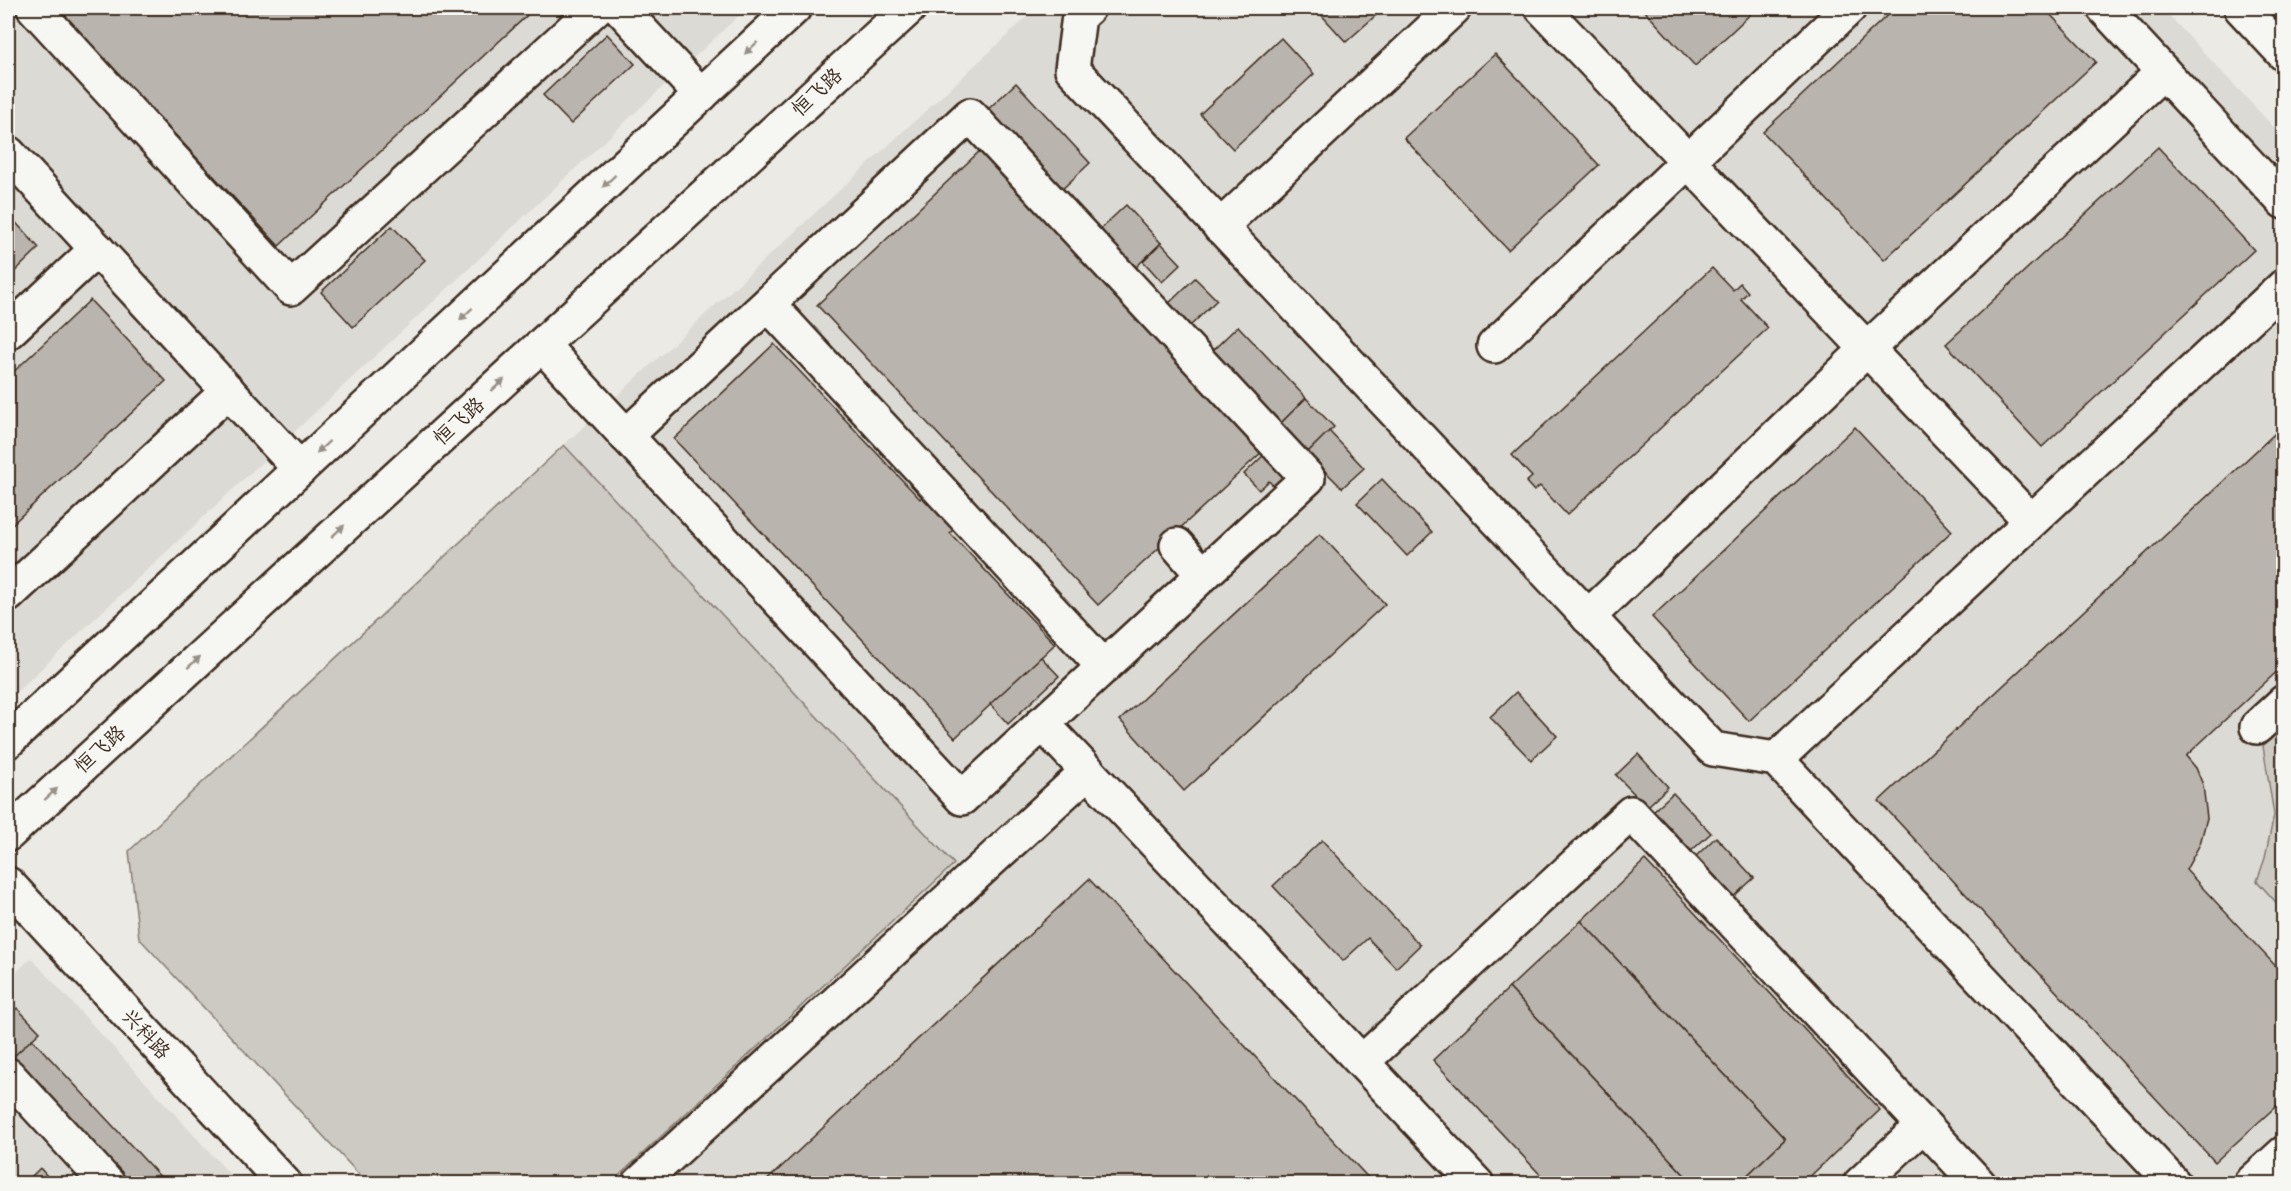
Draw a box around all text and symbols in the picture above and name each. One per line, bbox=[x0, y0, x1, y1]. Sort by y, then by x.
one-way arrow bbox=[745, 40, 759, 54]
street label: 恒飞路 bbox=[787, 62, 848, 121]
one-way arrow bbox=[601, 174, 616, 188]
one-way arrow bbox=[459, 307, 474, 320]
one-way arrow bbox=[490, 378, 505, 392]
street label: 恒飞路 bbox=[429, 392, 490, 450]
one-way arrow bbox=[316, 440, 331, 454]
one-way arrow bbox=[331, 524, 346, 538]
one-way arrow bbox=[187, 656, 201, 670]
street label: 恒飞路 bbox=[70, 720, 131, 778]
one-way arrow bbox=[43, 787, 58, 801]
street label: 兴科路 bbox=[117, 1004, 176, 1065]

